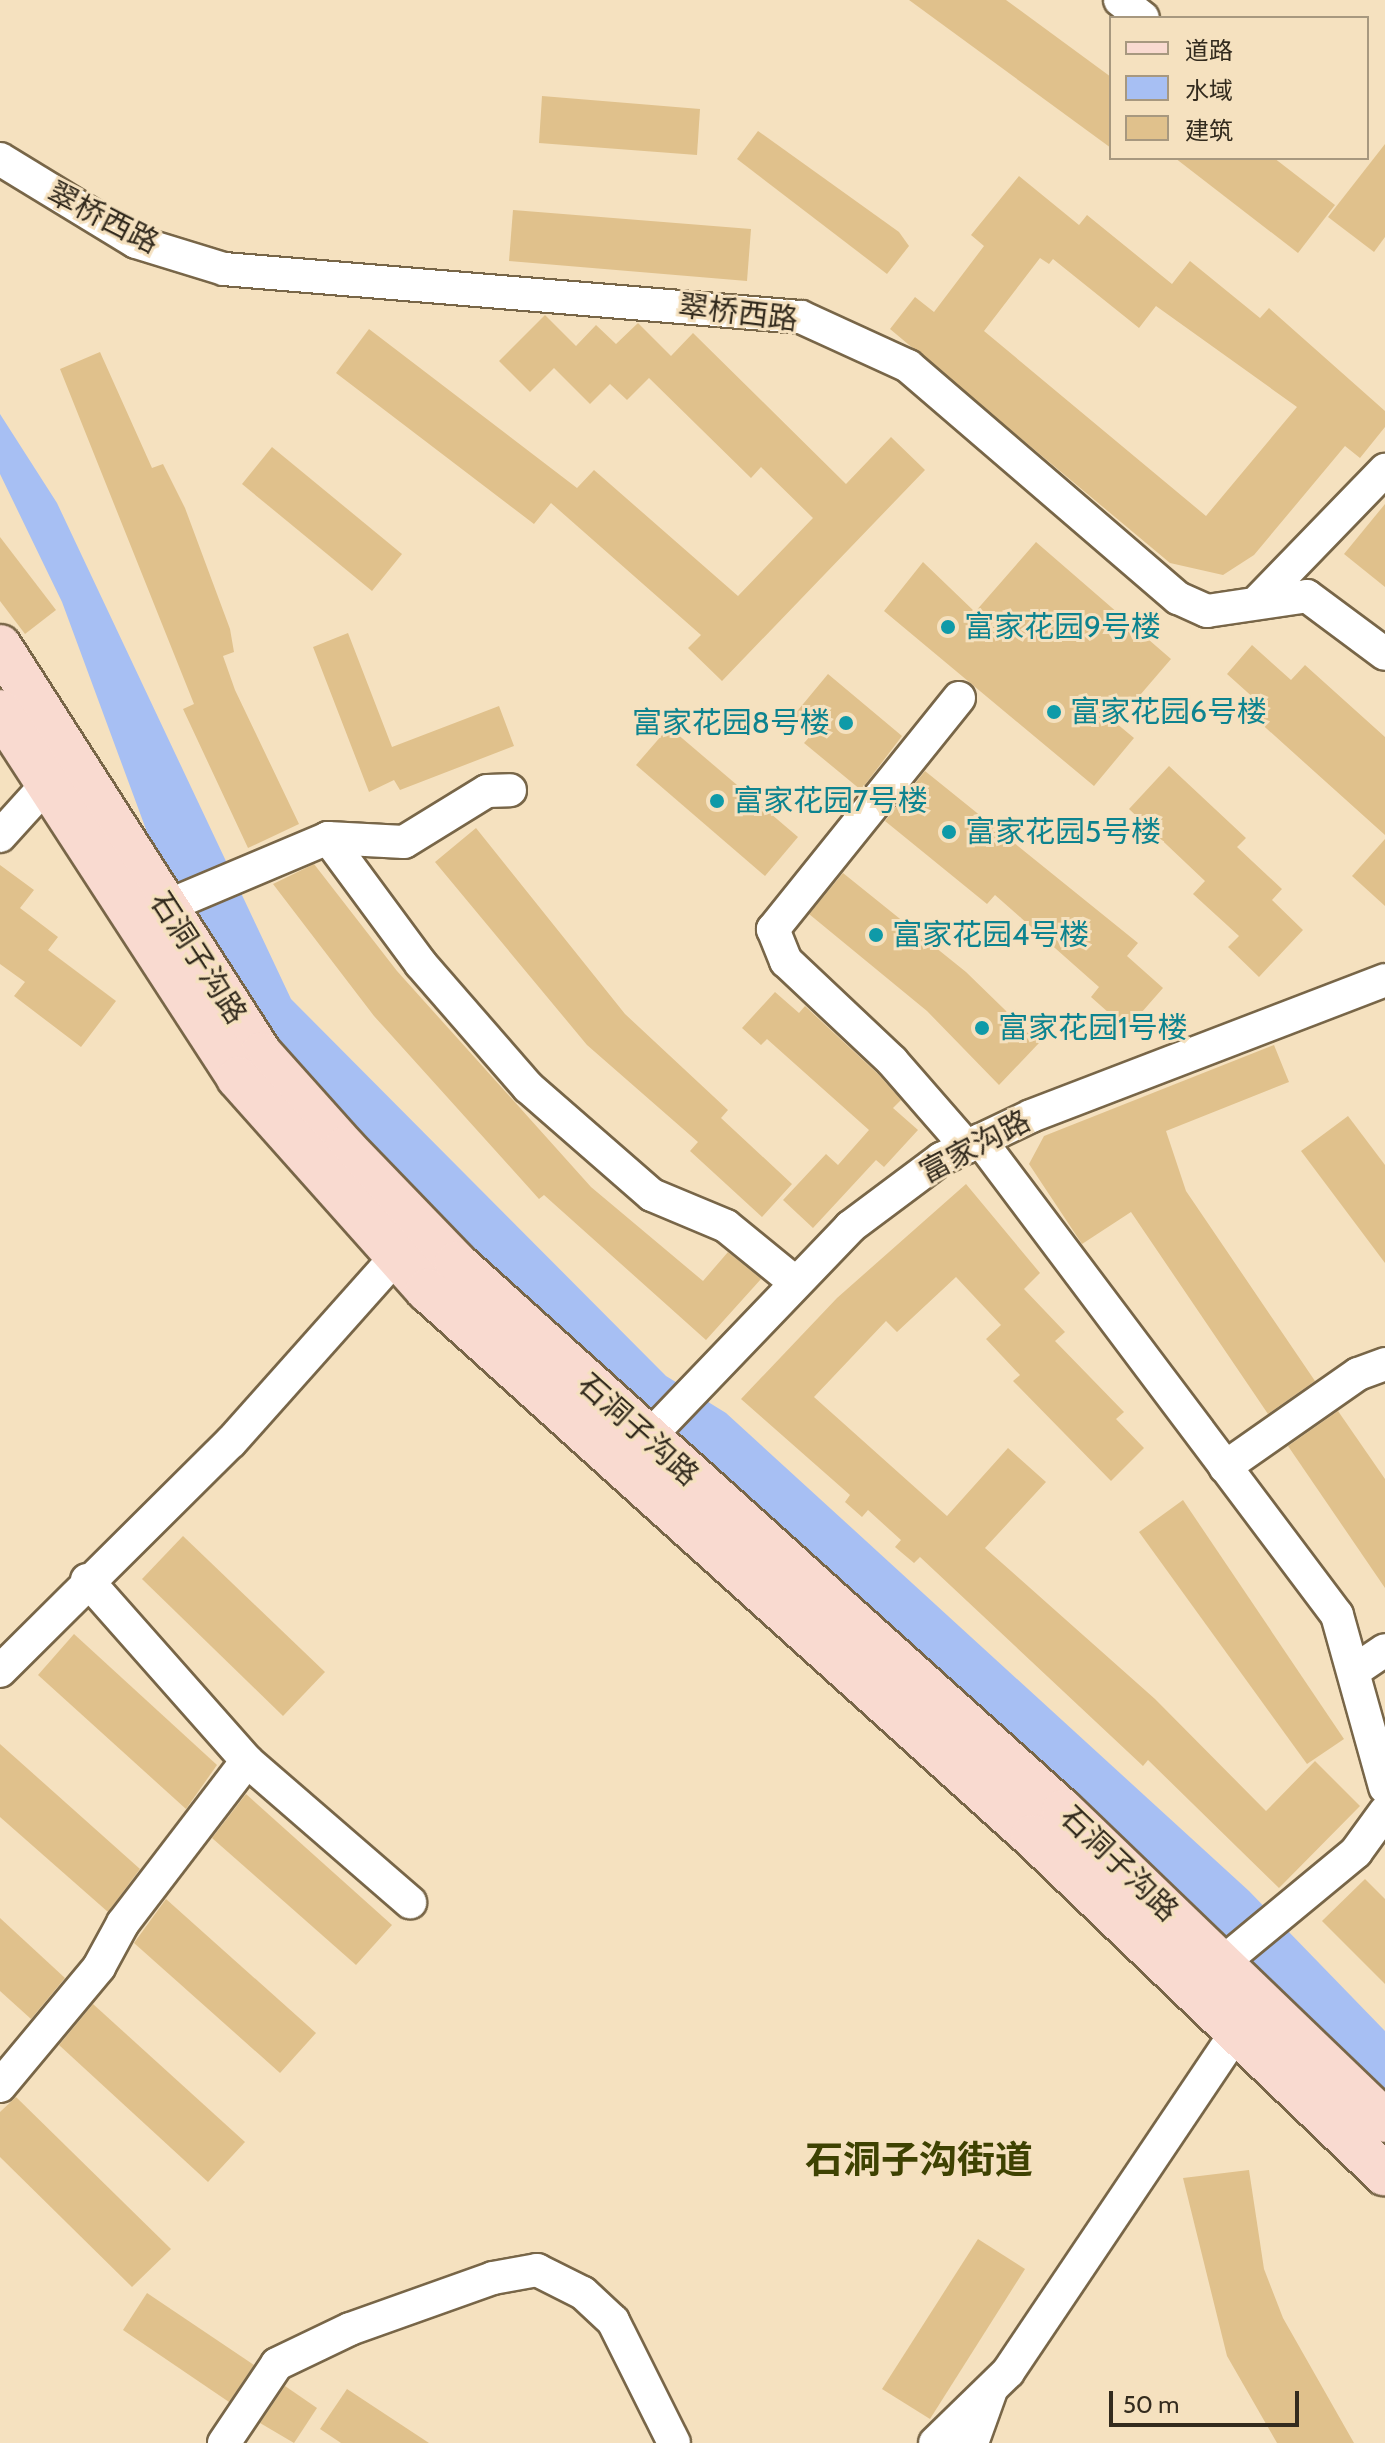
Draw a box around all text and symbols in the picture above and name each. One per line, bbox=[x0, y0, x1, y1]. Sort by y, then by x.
legend bbox=[1109, 16, 1369, 160]
text: 道路 bbox=[1185, 36, 1233, 65]
text: 水域 bbox=[1185, 76, 1233, 105]
text: 建筑 bbox=[1185, 116, 1233, 145]
street label: 翠桥西路 bbox=[41, 175, 165, 261]
street label: 翠桥西路 bbox=[676, 288, 800, 338]
place label: 富家花园9号楼 bbox=[964, 609, 1161, 645]
marker: 富家花园9号楼 bbox=[939, 618, 957, 636]
place label: 富家花园6号楼 bbox=[1070, 694, 1267, 730]
marker: 富家花园6号楼 bbox=[1045, 703, 1063, 721]
place label: 富家花园8号楼 bbox=[632, 705, 830, 741]
marker: 富家花园8号楼 bbox=[837, 714, 855, 732]
place label: 富家花园7号楼 bbox=[733, 783, 928, 819]
marker: 富家花园7号楼 bbox=[708, 792, 726, 810]
place label: 富家花园5号楼 bbox=[965, 814, 1161, 850]
marker: 富家花园5号楼 bbox=[940, 823, 958, 841]
street label: 石洞子沟路 bbox=[142, 885, 254, 1031]
place label: 富家花园4号楼 bbox=[892, 917, 1089, 953]
marker: 富家花园4号楼 bbox=[867, 926, 885, 944]
place label: 富家花园1号楼 bbox=[998, 1010, 1188, 1046]
marker: 富家花园1号楼 bbox=[973, 1019, 991, 1037]
street label: 富家沟路 bbox=[914, 1103, 1036, 1191]
street label: 石洞子沟路 bbox=[570, 1366, 706, 1494]
street label: 石洞子沟路 bbox=[1053, 1799, 1185, 1929]
district label: 石洞子沟街道 bbox=[805, 2137, 1033, 2183]
scale bar bbox=[1113, 2375, 1303, 2425]
text: 50 m bbox=[1123, 2390, 1179, 2419]

